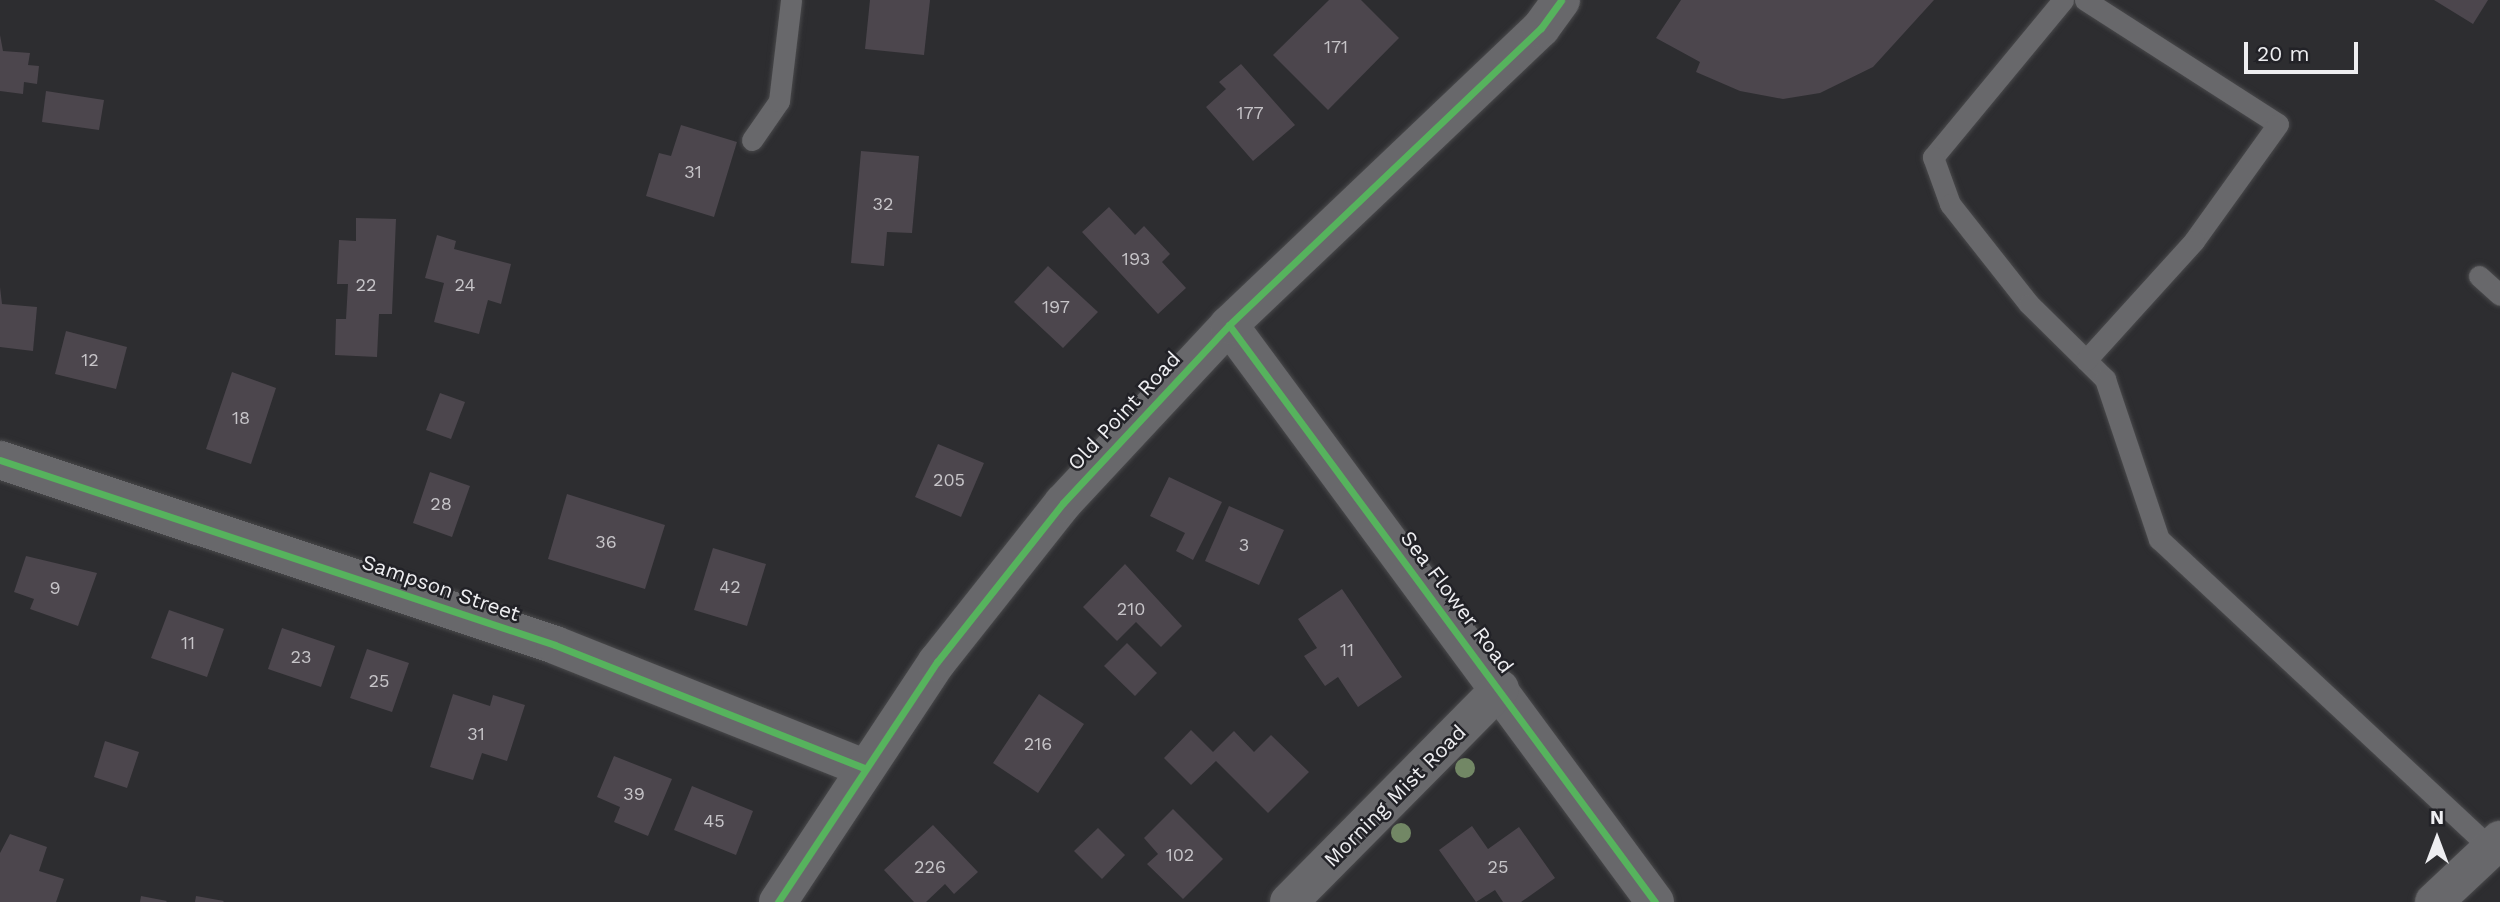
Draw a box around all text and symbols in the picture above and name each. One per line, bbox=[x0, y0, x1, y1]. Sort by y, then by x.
scale bar bbox=[2248, 28, 2362, 72]
house number: 171 bbox=[1324, 36, 1348, 58]
text: 20 m bbox=[2257, 41, 2309, 66]
house number: 177 bbox=[1236, 102, 1264, 124]
house number: 31 bbox=[684, 161, 702, 183]
house number: 32 bbox=[873, 193, 893, 215]
house number: 193 bbox=[1122, 248, 1150, 270]
house number: 22 bbox=[356, 274, 376, 296]
house number: 24 bbox=[455, 274, 475, 296]
house number: 197 bbox=[1042, 296, 1070, 318]
street label: Old Point Road bbox=[1062, 346, 1186, 476]
house number: 12 bbox=[81, 349, 99, 371]
house number: 18 bbox=[232, 407, 250, 429]
house number: 205 bbox=[933, 469, 965, 491]
house number: 28 bbox=[430, 493, 452, 515]
street label: Sea Flower Road bbox=[1395, 526, 1519, 678]
house number: 36 bbox=[595, 531, 617, 553]
house number: 3 bbox=[1239, 534, 1249, 556]
street label: Sampson Street bbox=[359, 549, 523, 627]
house number: 42 bbox=[719, 576, 741, 598]
house number: 9 bbox=[49, 577, 61, 599]
house number: 210 bbox=[1117, 598, 1145, 620]
house number: 11 bbox=[181, 632, 195, 654]
house number: 11 bbox=[1340, 639, 1354, 661]
house number: 23 bbox=[291, 646, 311, 668]
house number: 25 bbox=[369, 670, 389, 692]
street label: Morning Mist Road bbox=[1319, 720, 1471, 872]
house number: 31 bbox=[467, 723, 485, 745]
house number: 216 bbox=[1024, 733, 1052, 755]
house number: 39 bbox=[623, 783, 645, 805]
north arrow bbox=[2402, 804, 2472, 874]
text: N bbox=[2430, 806, 2444, 829]
house number: 45 bbox=[703, 810, 725, 832]
house number: 102 bbox=[1166, 844, 1194, 866]
house number: 226 bbox=[914, 856, 946, 878]
house number: 25 bbox=[1488, 856, 1508, 878]

